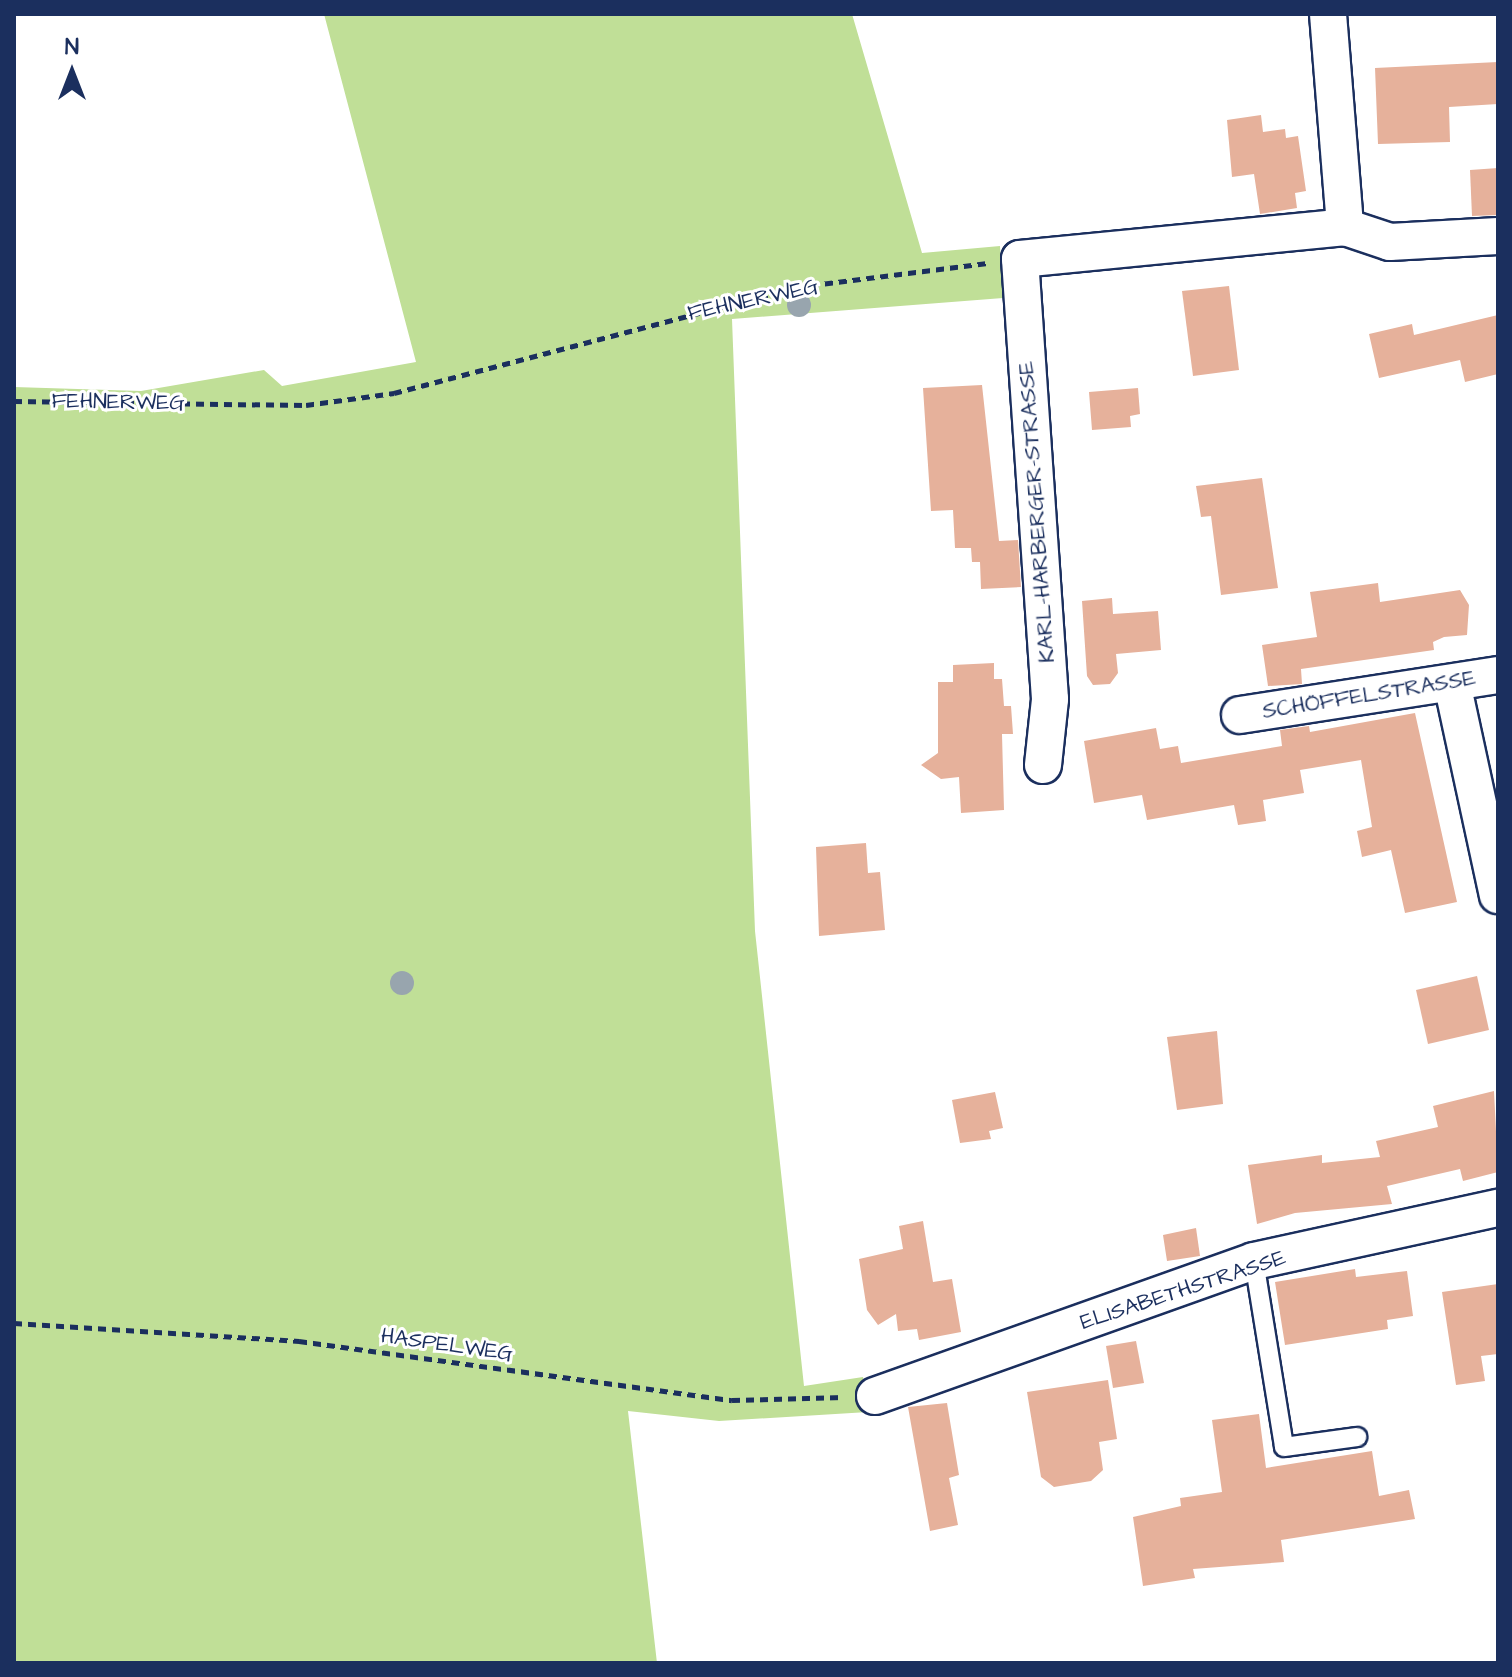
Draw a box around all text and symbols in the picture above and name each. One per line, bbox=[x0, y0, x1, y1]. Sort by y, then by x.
north arrow bbox=[32, 32, 112, 112]
text: N bbox=[65, 32, 79, 63]
street label: FEHNERWEG bbox=[685, 273, 821, 327]
street label: KARL-HARBERGER-STRASSE bbox=[1013, 360, 1061, 664]
street label: FEHNERWEG bbox=[51, 388, 185, 416]
street label: SCHÖFFELSTRASSE bbox=[1261, 665, 1477, 725]
street label: ELISABETHSTRASSE bbox=[1077, 1244, 1289, 1336]
street label: HASPELWEG bbox=[379, 1323, 515, 1367]

